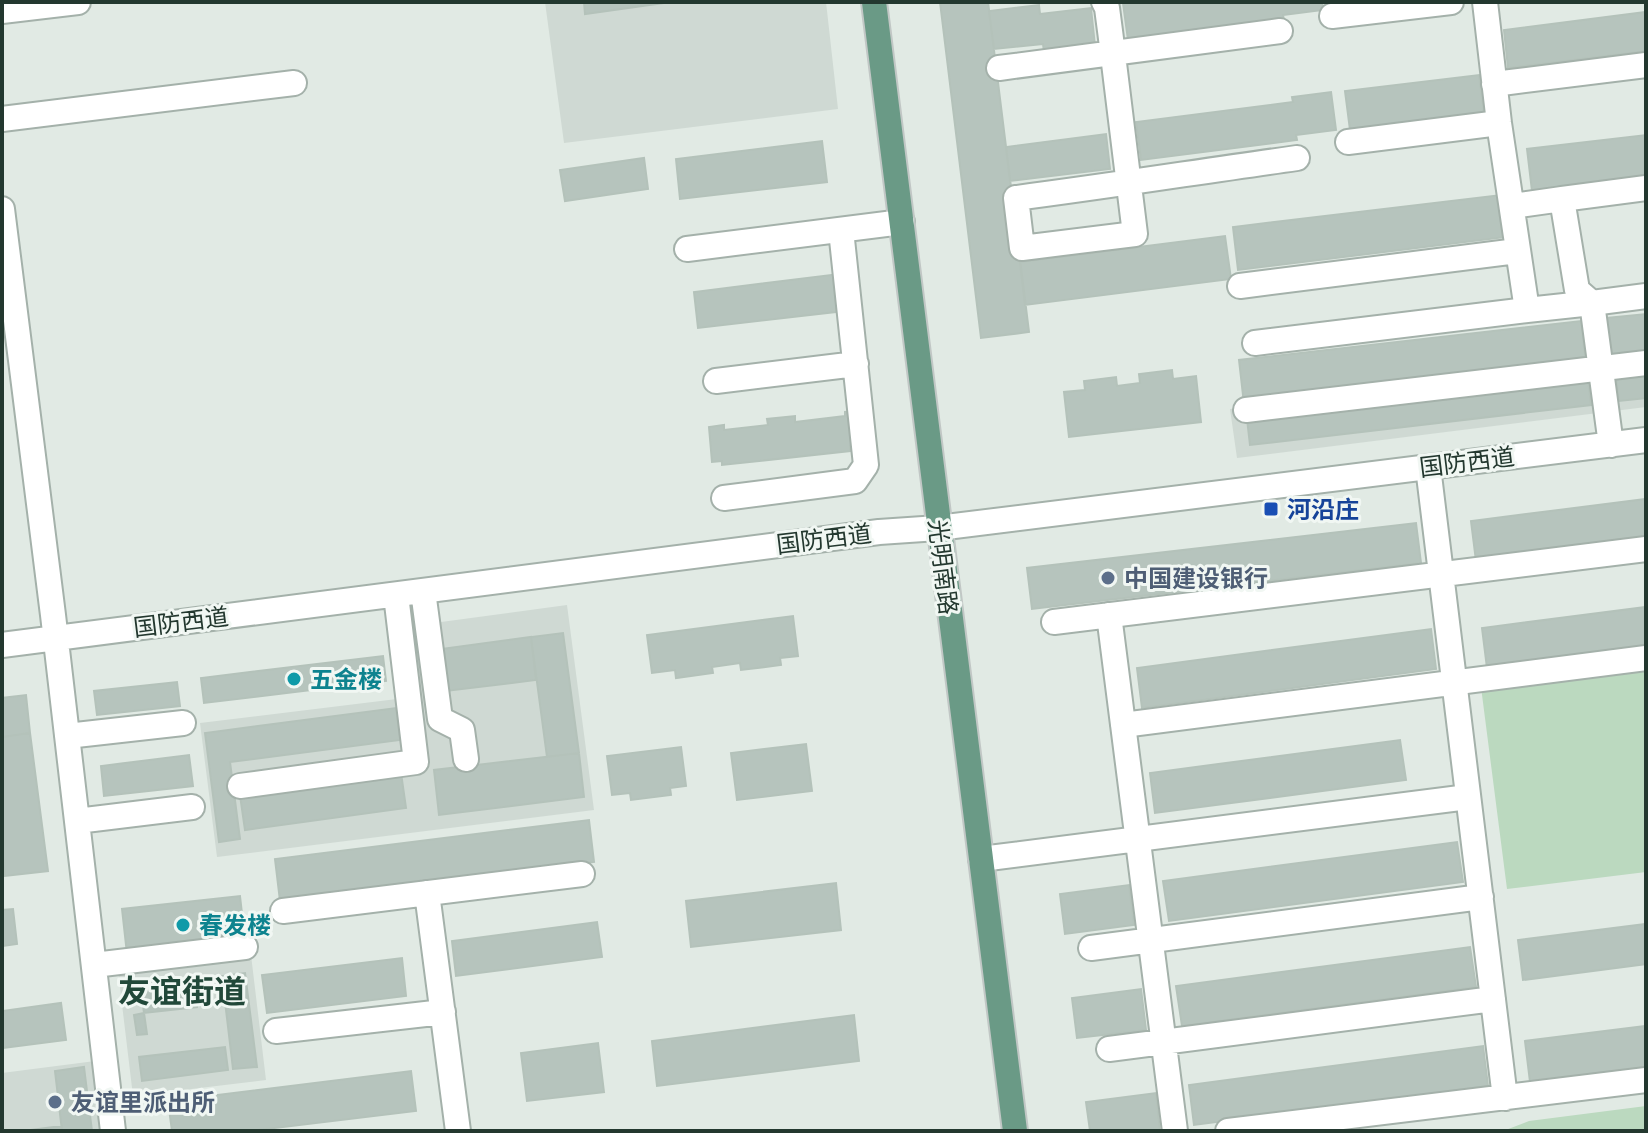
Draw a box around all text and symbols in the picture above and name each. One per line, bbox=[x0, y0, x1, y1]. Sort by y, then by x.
street label: 国防西道 bbox=[1418, 443, 1516, 481]
place label: 河沿庄 bbox=[1287, 496, 1359, 523]
marker: 河沿庄 bbox=[1262, 500, 1280, 518]
street label: 光明南路 bbox=[924, 518, 962, 616]
street label: 国防西道 bbox=[775, 520, 873, 558]
place label: 中国建设银行 bbox=[1124, 565, 1268, 592]
marker: 中国建设银行 bbox=[1099, 569, 1117, 587]
street label: 国防西道 bbox=[132, 603, 230, 641]
place label: 五金楼 bbox=[310, 666, 382, 693]
marker: 五金楼 bbox=[285, 670, 303, 688]
place label: 春发楼 bbox=[199, 912, 271, 939]
marker: 春发楼 bbox=[174, 916, 192, 934]
district label: 友谊街道 bbox=[118, 974, 246, 1010]
place label: 友谊里派出所 bbox=[71, 1089, 215, 1116]
marker: 友谊里派出所 bbox=[46, 1093, 64, 1111]

